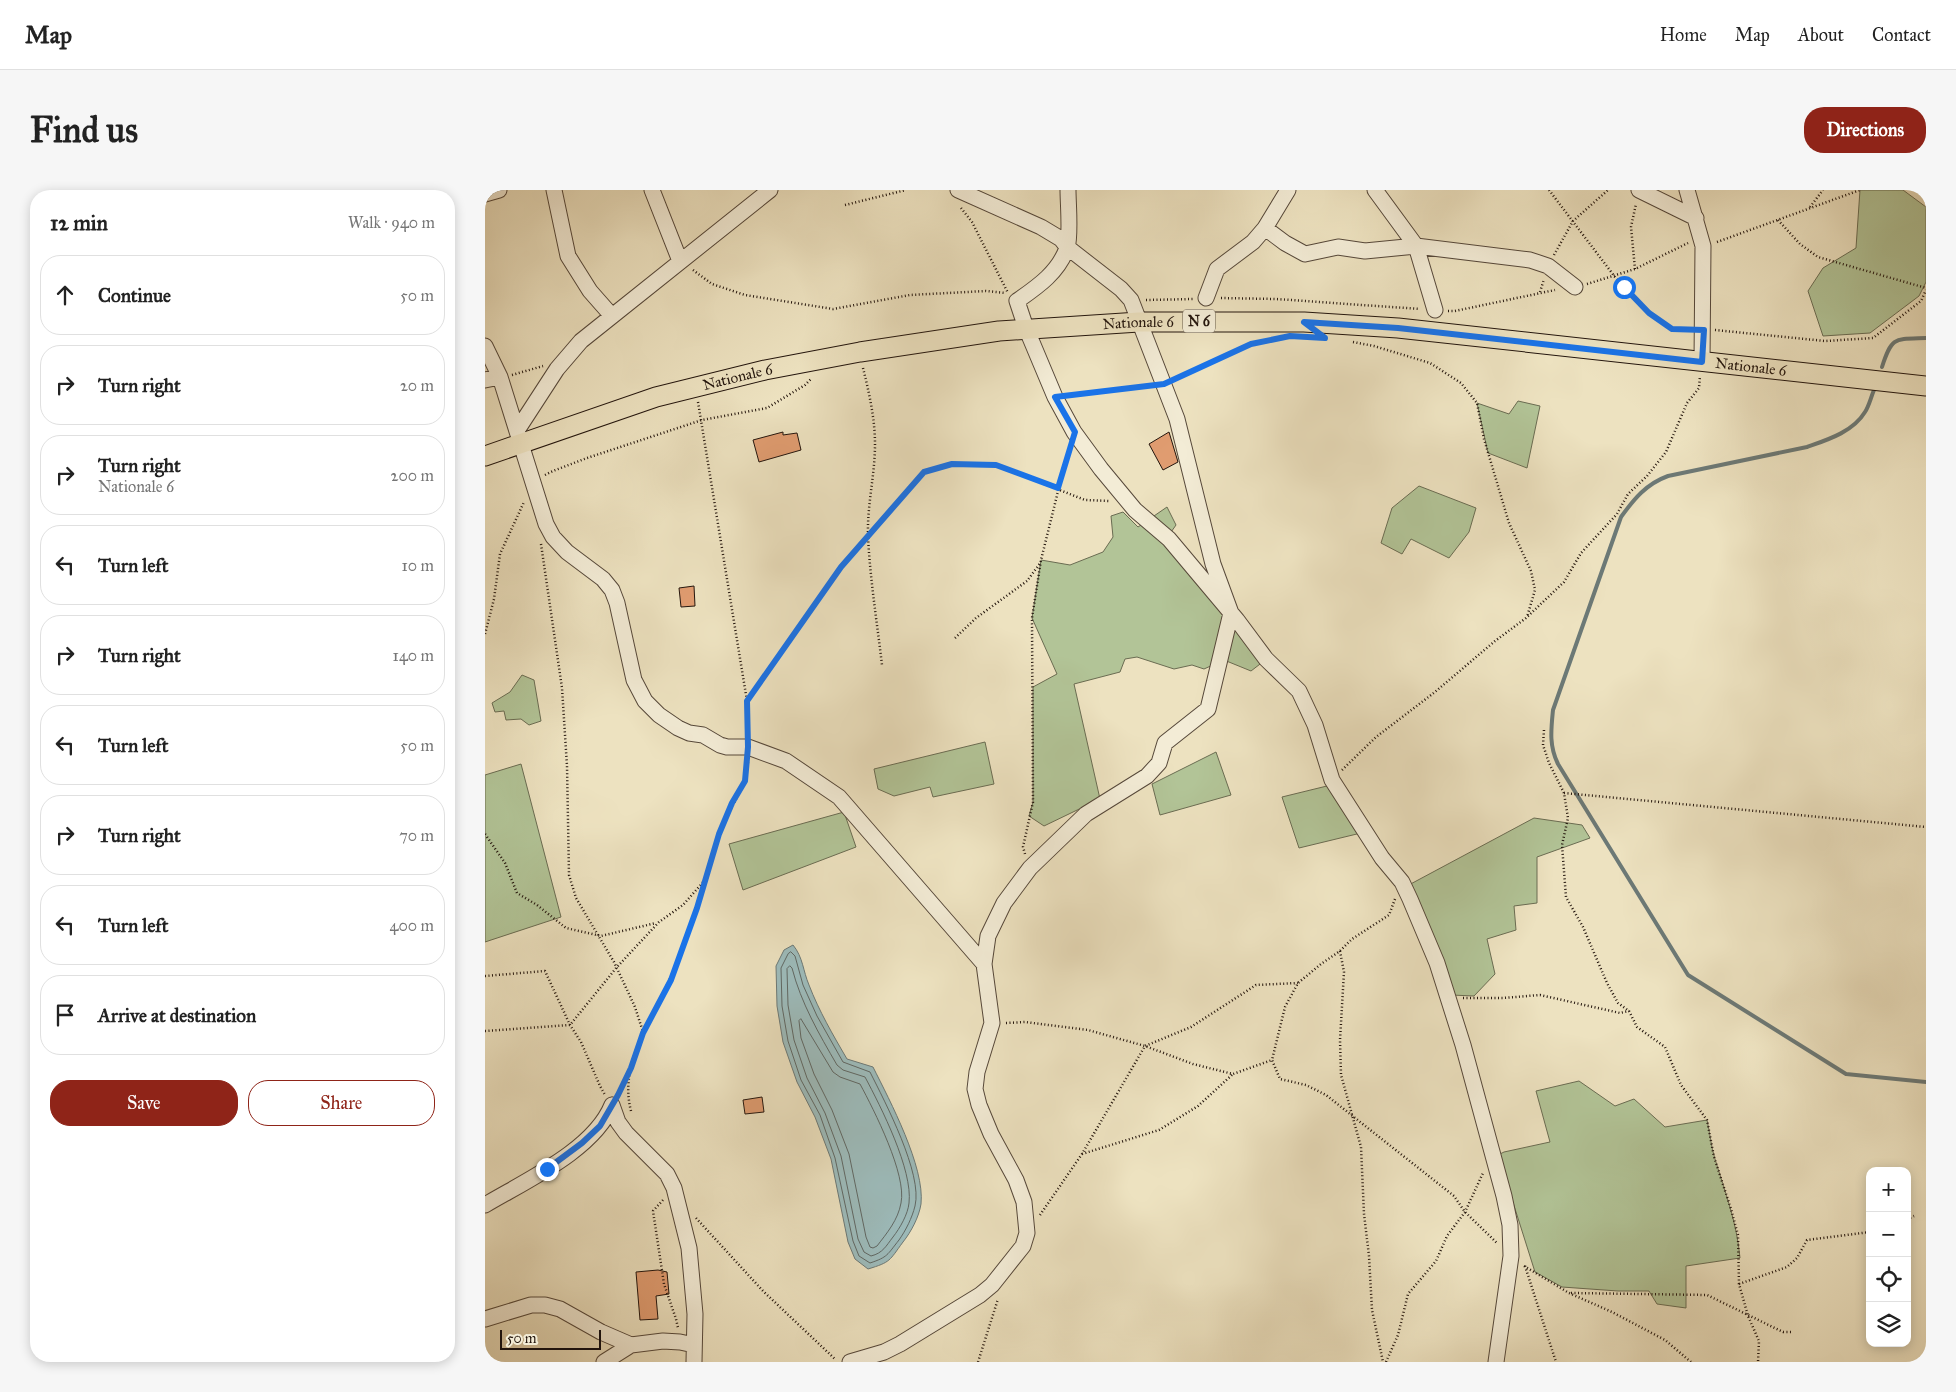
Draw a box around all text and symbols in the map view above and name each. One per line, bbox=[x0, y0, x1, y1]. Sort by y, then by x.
text: Map bbox=[25, 20, 72, 50]
text: Home bbox=[1660, 24, 1707, 46]
text: Map bbox=[1735, 24, 1770, 46]
text: About bbox=[1798, 24, 1844, 46]
text: Contact bbox=[1872, 24, 1931, 46]
button: Directions bbox=[1804, 107, 1926, 153]
text: Find us bbox=[30, 109, 138, 152]
text: 12 min bbox=[50, 210, 108, 236]
text: Walk · 940 m bbox=[348, 213, 435, 232]
route start bbox=[1613, 276, 1636, 299]
icon: ahead bbox=[51, 281, 79, 309]
text: Continue bbox=[98, 284, 171, 307]
text: 50 m bbox=[400, 286, 434, 305]
road number: N 6 bbox=[1183, 310, 1215, 332]
street label: Nationale 6 bbox=[1102, 313, 1175, 333]
street label: Nationale 6 bbox=[1714, 354, 1789, 380]
street label: Nationale 6 bbox=[701, 360, 775, 394]
icon: right bbox=[51, 371, 79, 399]
text: Turn right bbox=[98, 374, 181, 397]
text: 20 m bbox=[400, 376, 434, 395]
text: Turn right bbox=[98, 454, 181, 477]
icon: right bbox=[51, 461, 79, 489]
text: 200 m bbox=[391, 466, 434, 485]
text: Nationale 6 bbox=[98, 477, 174, 496]
icon: left bbox=[51, 551, 79, 579]
text: Turn left bbox=[98, 554, 168, 577]
text: 10 m bbox=[402, 556, 434, 575]
icon: right bbox=[51, 641, 79, 669]
text: Turn right bbox=[98, 644, 181, 667]
text: 140 m bbox=[393, 646, 434, 665]
icon: left bbox=[51, 731, 79, 759]
text: Turn left bbox=[98, 734, 168, 757]
text: 50 m bbox=[400, 736, 434, 755]
icon: right bbox=[51, 821, 79, 849]
text: Turn right bbox=[98, 824, 181, 847]
text: 70 m bbox=[399, 826, 434, 845]
icon: left bbox=[51, 911, 79, 939]
text: Turn left bbox=[98, 914, 168, 937]
text: 400 m bbox=[390, 916, 434, 935]
icon: arrive bbox=[51, 1001, 79, 1029]
text: Arrive at destination bbox=[98, 1004, 256, 1027]
button: Save bbox=[50, 1080, 238, 1126]
button: Share bbox=[248, 1080, 435, 1126]
route end bbox=[536, 1158, 559, 1181]
map controls bbox=[1866, 1167, 1911, 1347]
button: + bbox=[1866, 1167, 1911, 1212]
button: − bbox=[1866, 1212, 1911, 1257]
button: locate bbox=[1866, 1257, 1911, 1302]
button: layers bbox=[1866, 1302, 1911, 1347]
scale bar bbox=[500, 1327, 601, 1350]
text: 50 m bbox=[507, 1330, 536, 1347]

